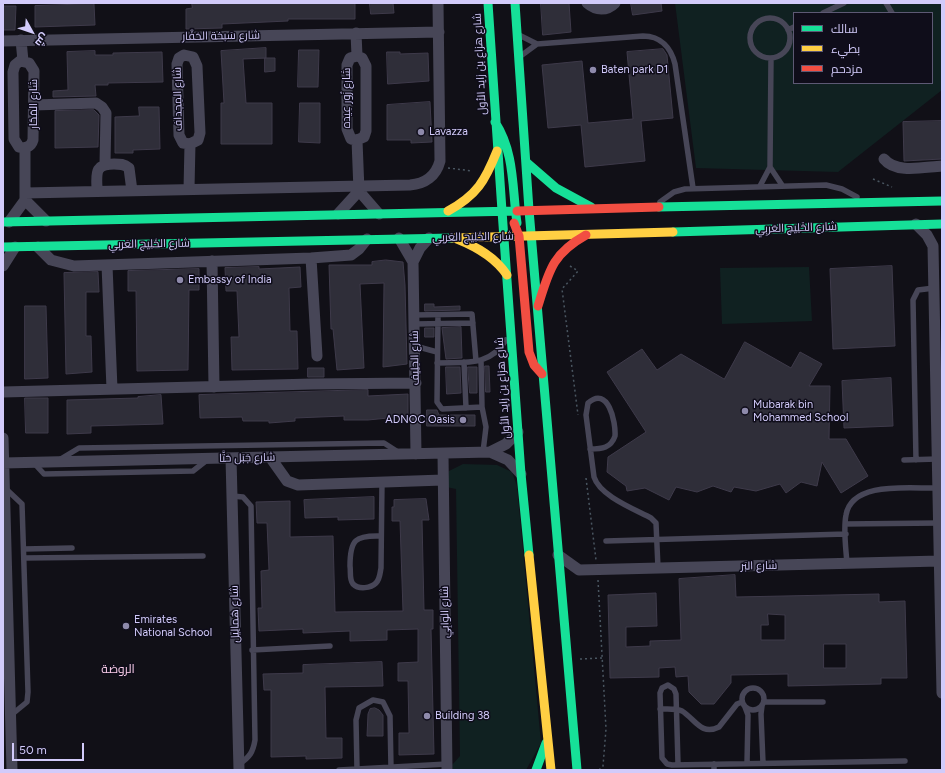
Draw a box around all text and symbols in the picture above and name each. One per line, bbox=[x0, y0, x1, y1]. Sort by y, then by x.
north arrow bbox=[12, 12, 52, 52]
legend bbox=[793, 12, 933, 84]
street label: شارع هزاع بن زايد الأول bbox=[471, 13, 489, 115]
text: سالك bbox=[831, 22, 858, 36]
street label: شارع سَبخة الحَفَّار bbox=[182, 29, 260, 43]
text: ش bbox=[32, 30, 51, 50]
text: بطيء bbox=[831, 42, 860, 56]
text: مزدحم bbox=[831, 62, 863, 76]
place label: Baten park D1 bbox=[601, 63, 668, 77]
marker: Baten park D1 bbox=[588, 65, 598, 75]
street label: شارع المِجداف bbox=[171, 67, 185, 131]
street label: شارع زُور عِيده bbox=[340, 68, 354, 128]
street label: شارع المَحَّار bbox=[27, 79, 41, 129]
place label: Lavazza bbox=[429, 125, 468, 139]
marker: Lavazza bbox=[416, 127, 426, 137]
street label: شارع الخَلِيج العَربِي bbox=[755, 220, 837, 236]
street label: شارع الخَلِيج العَربِي bbox=[432, 230, 514, 244]
street label: شارع الخَلِيج العَربِي bbox=[108, 237, 190, 251]
place label: Embassy of India bbox=[188, 273, 272, 287]
marker: Embassy of India bbox=[175, 275, 185, 285]
street label: شارع الحِلِيف bbox=[408, 330, 422, 386]
street label: شارع هزاع بن زايد الأول bbox=[493, 337, 513, 439]
place label: Mubarak bin Mohammed School bbox=[753, 398, 848, 424]
marker: Mubarak bin Mohammed School bbox=[740, 406, 750, 416]
place label: ADNOC Oasis bbox=[385, 413, 455, 427]
marker: ADNOC Oasis bbox=[458, 415, 468, 425]
street label: شارع جَبَل حَتَّا bbox=[219, 451, 275, 465]
street label: شارع البَر bbox=[741, 559, 777, 573]
street label: شارع هَمالِيل bbox=[228, 585, 242, 643]
street label: شارع الوابِي bbox=[438, 586, 452, 638]
place label: Emirates National School bbox=[134, 613, 212, 639]
marker: Emirates National School bbox=[121, 621, 131, 631]
district label: الروضة bbox=[101, 662, 135, 676]
place label: Building 38 bbox=[435, 709, 490, 723]
marker: Building 38 bbox=[422, 711, 432, 721]
scale bar bbox=[14, 735, 86, 761]
text: 50 m bbox=[19, 743, 47, 757]

